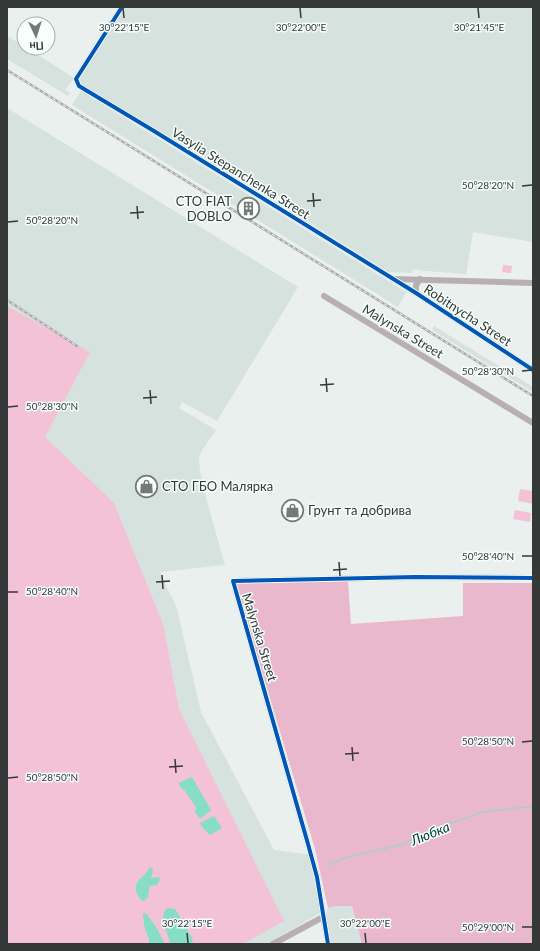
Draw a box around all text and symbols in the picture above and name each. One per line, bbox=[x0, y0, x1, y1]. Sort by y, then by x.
north arrow bbox=[16, 16, 56, 56]
text: 30°22'15"E bbox=[99, 21, 149, 33]
text: 30°22'00"E bbox=[276, 21, 326, 33]
text: 30°21'45"E bbox=[454, 21, 504, 33]
text: Пн bbox=[29, 39, 44, 53]
street label: Vasylia Stepanchenka Street bbox=[169, 124, 313, 222]
text: 50°28'20"N bbox=[462, 179, 514, 191]
place label: СТО FIAT DOBLO bbox=[176, 193, 232, 224]
building icon: СТО FIAT DOBLO bbox=[235, 195, 261, 221]
text: 50°28'20"N bbox=[26, 214, 78, 226]
street label: Robitnycha Street bbox=[421, 281, 515, 349]
street label: Malynska Street bbox=[360, 301, 447, 362]
text: 50°28'30"N bbox=[462, 365, 514, 377]
text: 50°28'30"N bbox=[26, 400, 78, 412]
shop icon: СТО ГБО Малярка bbox=[134, 473, 160, 499]
place label: СТО ГБО Малярка bbox=[162, 478, 273, 494]
shop icon: Грунт та добрива bbox=[280, 497, 306, 523]
place label: Грунт та добрива bbox=[308, 502, 411, 518]
text: 50°28'40"N bbox=[462, 550, 514, 562]
text: 50°28'40"N bbox=[26, 585, 78, 597]
street label: Malynska Street bbox=[239, 591, 281, 683]
text: 50°28'50"N bbox=[462, 735, 514, 747]
text: 50°28'50"N bbox=[26, 771, 78, 783]
water label: Любка bbox=[407, 818, 452, 849]
text: 30°22'15"E bbox=[162, 917, 212, 929]
text: 30°22'00"E bbox=[340, 917, 390, 929]
text: 50°29'00"N bbox=[462, 921, 514, 933]

